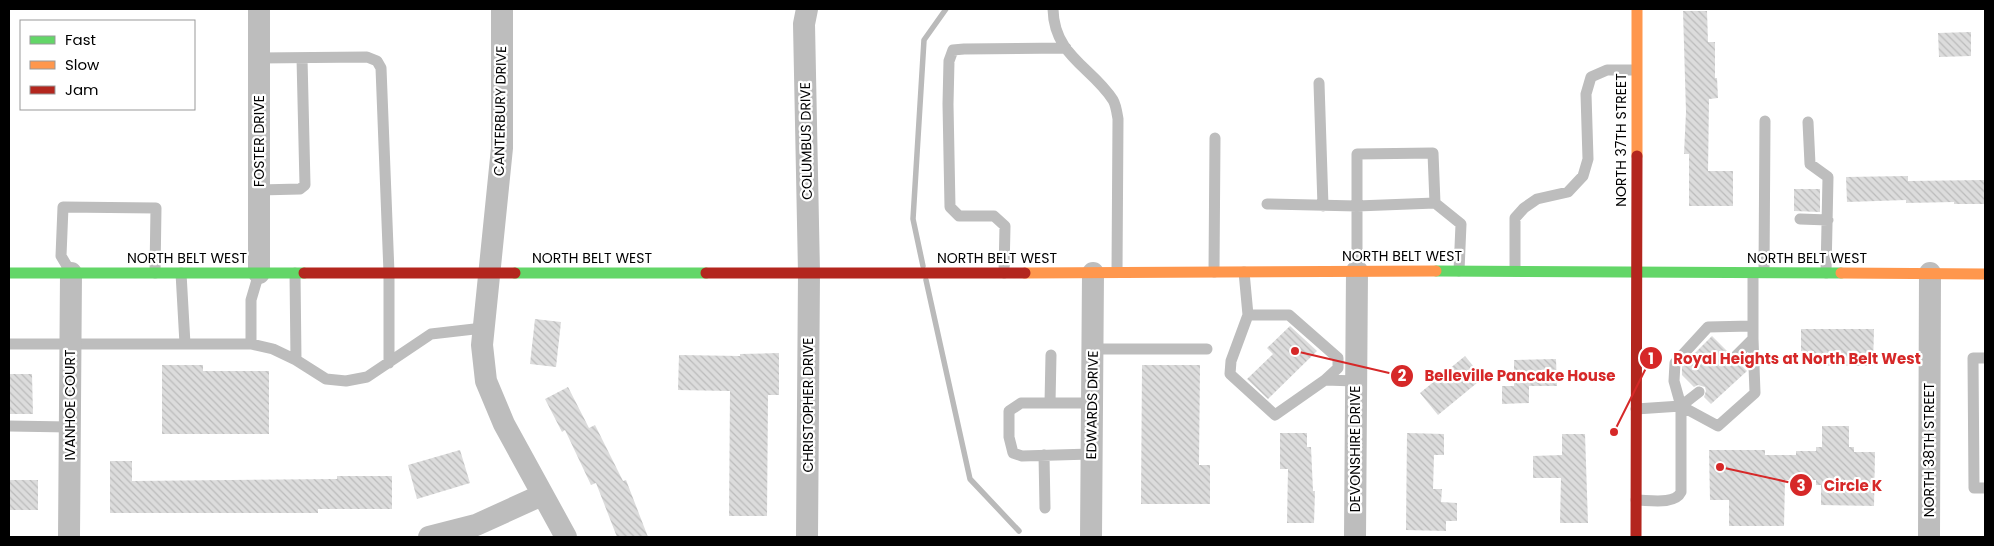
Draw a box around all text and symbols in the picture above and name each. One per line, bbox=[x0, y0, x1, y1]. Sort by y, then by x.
legend bbox=[20, 20, 195, 110]
text: Fast bbox=[65, 29, 96, 50]
street label: CANTERBURY DRIVE bbox=[489, 46, 511, 176]
text: Slow bbox=[65, 54, 100, 75]
street label: NORTH 37TH STREET bbox=[1611, 73, 1631, 207]
text: Jam bbox=[65, 79, 99, 100]
street label: COLUMBUS DRIVE bbox=[795, 82, 817, 200]
street label: FOSTER DRIVE bbox=[249, 95, 269, 187]
street label: NORTH BELT WEST bbox=[1342, 246, 1462, 266]
street label: NORTH BELT WEST bbox=[127, 248, 247, 268]
street label: NORTH BELT WEST bbox=[532, 248, 652, 268]
street label: NORTH BELT WEST bbox=[937, 248, 1057, 268]
street label: NORTH BELT WEST bbox=[1747, 248, 1867, 268]
street label: CHRISTOPHER DRIVE bbox=[798, 338, 818, 472]
callout: Royal Heights at North Belt West bbox=[1639, 343, 1931, 373]
text: 1 bbox=[1648, 348, 1654, 369]
text: Royal Heights at North Belt West bbox=[1673, 348, 1921, 369]
street label: IVANHOE COURT bbox=[60, 349, 80, 461]
street label: EDWARDS DRIVE bbox=[1081, 350, 1103, 460]
callout: Belleville Pancake House bbox=[1389, 361, 1626, 391]
text: 2 bbox=[1398, 365, 1407, 386]
text: Belleville Pancake House bbox=[1424, 365, 1616, 386]
street label: NORTH 38TH STREET bbox=[1919, 382, 1939, 517]
street label: DEVONSHIRE DRIVE bbox=[1345, 386, 1365, 512]
callout: Circle K bbox=[1789, 470, 1892, 500]
text: 3 bbox=[1796, 475, 1806, 496]
text: Circle K bbox=[1824, 475, 1883, 496]

